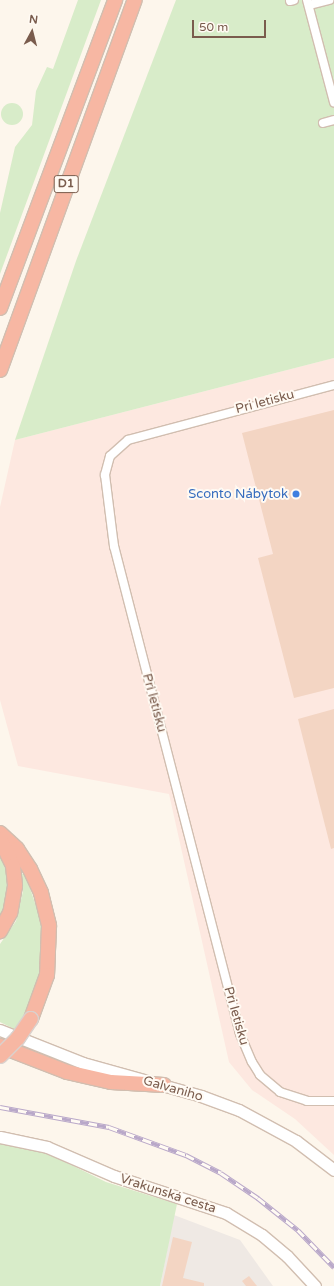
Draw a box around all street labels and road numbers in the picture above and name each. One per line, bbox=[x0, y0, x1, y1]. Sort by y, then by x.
road number: D1 bbox=[53, 174, 79, 194]
street label: Pri letisku bbox=[234, 387, 296, 417]
street label: Pri letisku bbox=[139, 672, 169, 734]
street label: Pri letisku bbox=[220, 985, 252, 1047]
street label: Galvaniho bbox=[141, 1073, 205, 1105]
street label: Vrakunská cesta bbox=[118, 1171, 218, 1217]

